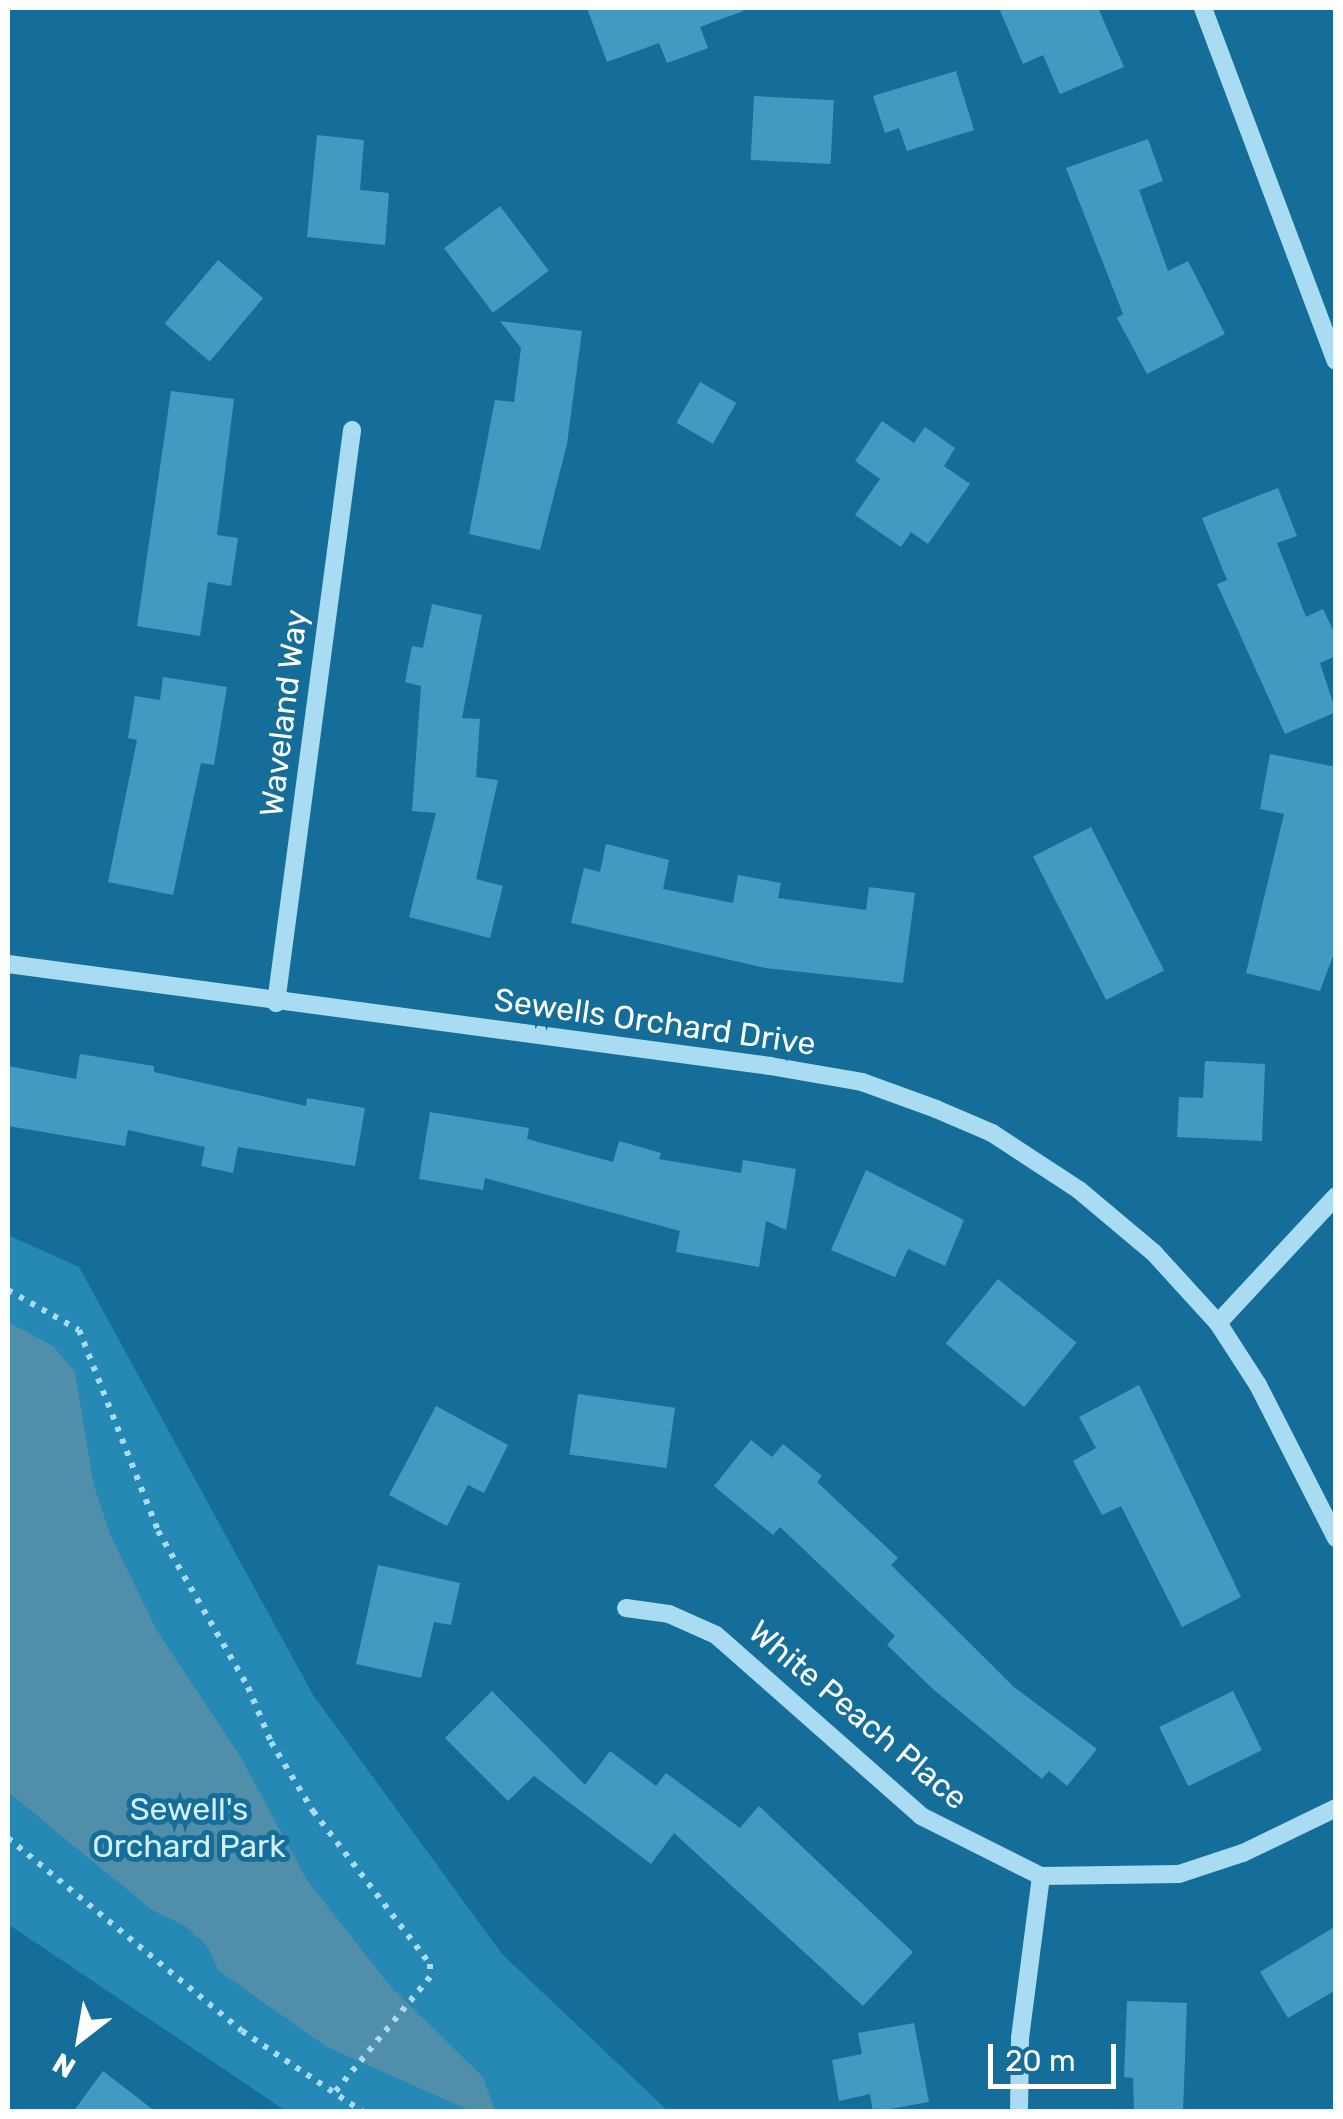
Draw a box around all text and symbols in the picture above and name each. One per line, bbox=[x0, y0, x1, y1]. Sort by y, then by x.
street label: Waveland Way bbox=[252, 607, 316, 819]
street label: Sewells Orchard Drive bbox=[492, 980, 818, 1064]
street label: White Peach Place bbox=[741, 1612, 975, 1818]
park label: Sewell's Orchard Park bbox=[92, 1791, 286, 1866]
north arrow bbox=[30, 1989, 130, 2089]
scale bar bbox=[993, 2024, 1120, 2086]
text: 20 m bbox=[1005, 2043, 1076, 2079]
text: N bbox=[47, 2046, 81, 2084]

